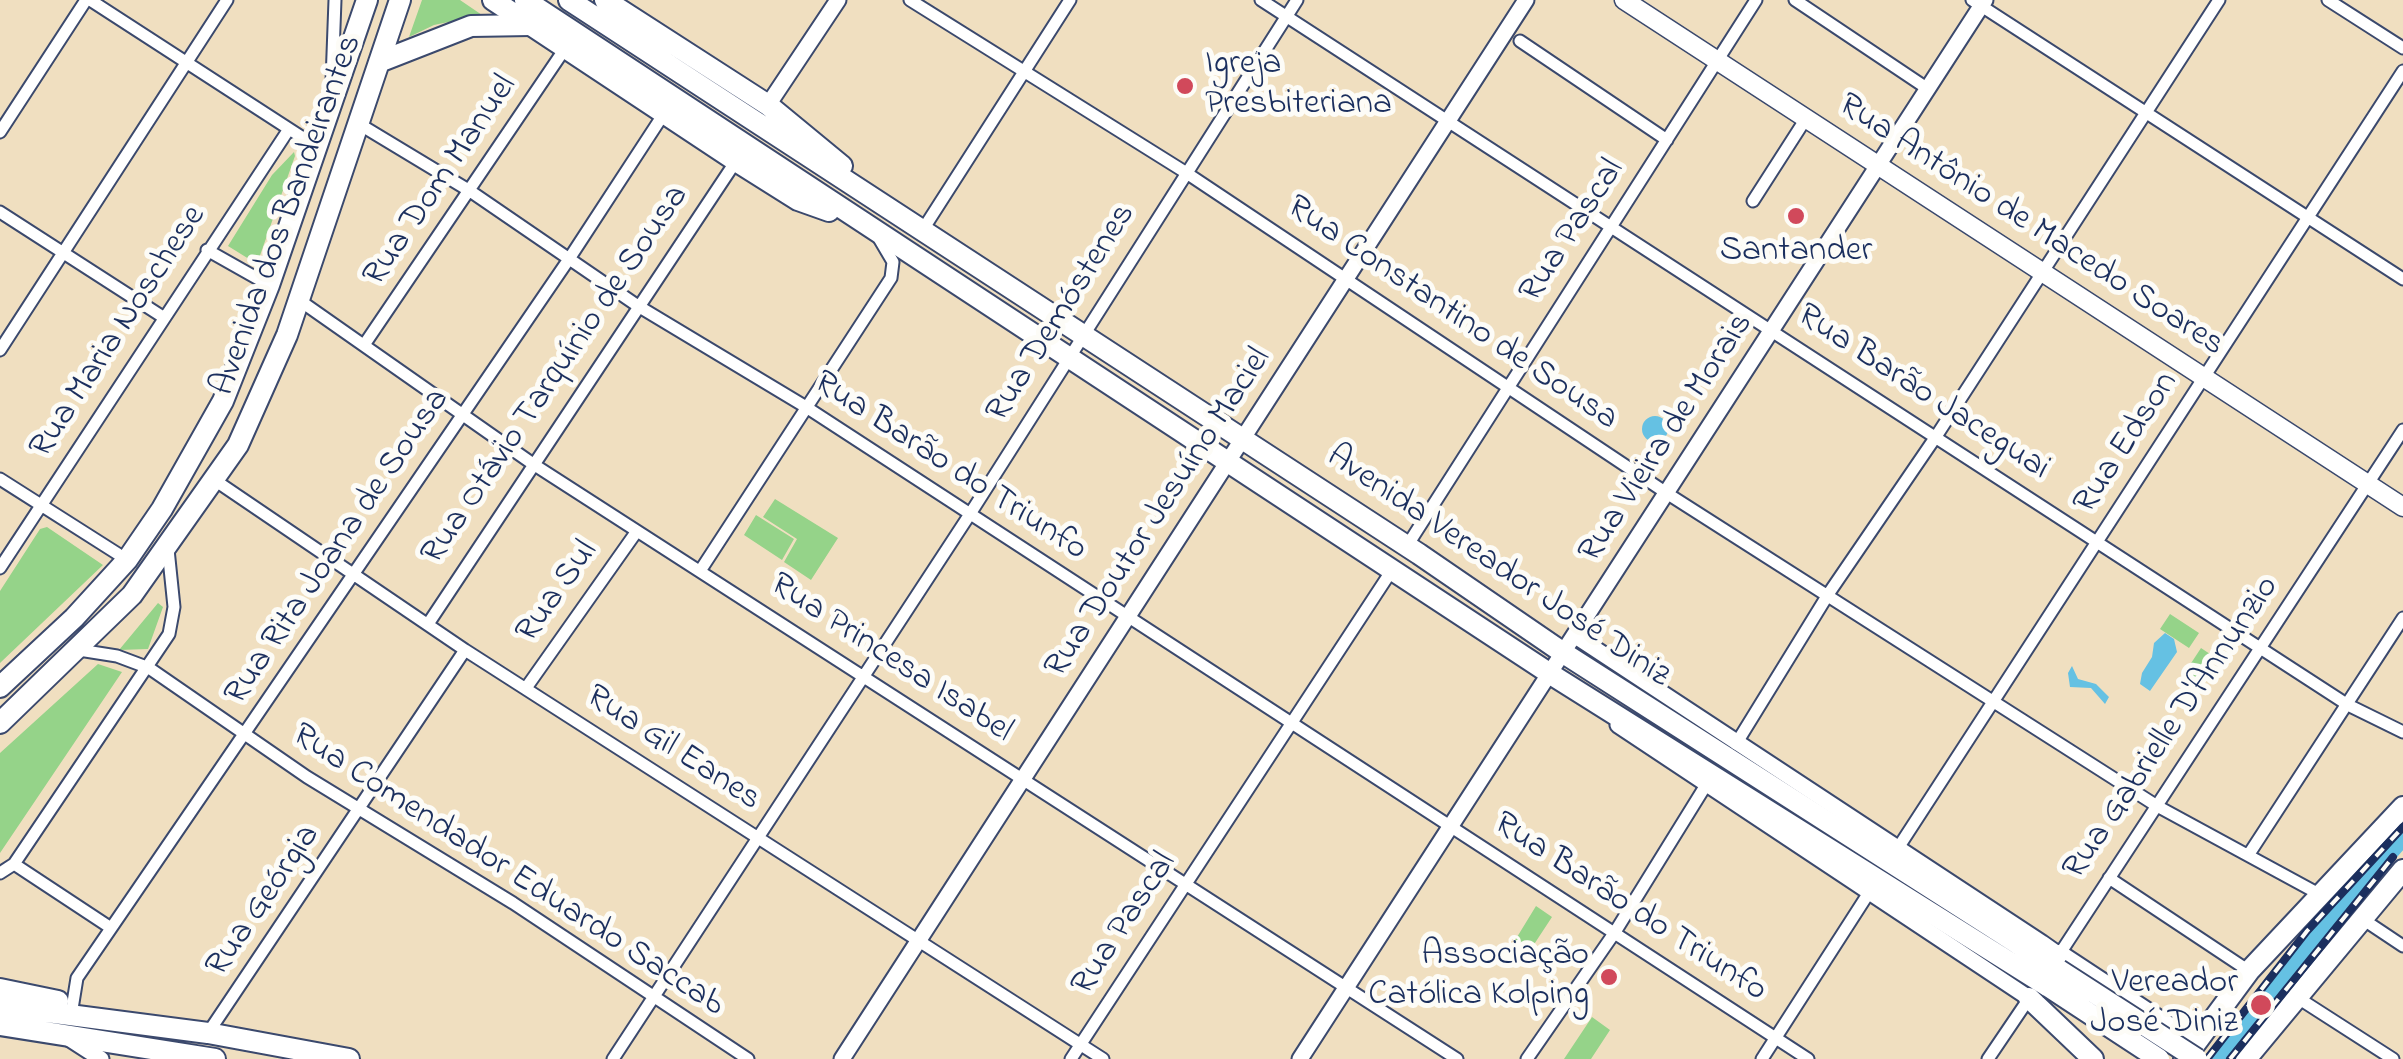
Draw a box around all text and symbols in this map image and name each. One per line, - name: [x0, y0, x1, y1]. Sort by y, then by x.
- street label: Avenida dos Bandeirantes: [204, 30, 374, 402]
- place label: Igreja Presbiteriana: [1205, 45, 1392, 127]
- street label: Rua Dom Manuel: [356, 68, 528, 296]
- marker: Igreja Presbiteriana: [1174, 75, 1196, 97]
- street label: Rua Antônio de Macedo Soares: [1829, 86, 2231, 368]
- street label: Rua Pascal: [1512, 153, 1636, 311]
- street label: Rua Otávio Tarquínio de Sousa: [414, 178, 700, 574]
- street label: Rua Constantino de Sousa: [1277, 188, 1625, 442]
- street label: Rua Demóstenes: [979, 197, 1147, 431]
- street label: Rua Maria Noschese: [23, 199, 217, 467]
- marker: Santander: [1785, 205, 1807, 227]
- place label: Santander: [1720, 232, 1872, 274]
- street label: Rua Barão Jaceguai: [1788, 297, 2056, 491]
- street label: Rua Vieira de Morais: [1572, 306, 1764, 572]
- street label: Rua Doutor Jesuíno Maciel: [1038, 341, 1282, 687]
- street label: Rua Barão do Triunfo: [804, 364, 1094, 572]
- street label: Rua Edson: [2067, 365, 2189, 523]
- street label: Rua Rita Joana de Sousa: [217, 382, 461, 714]
- street label: Avenida Vereador José Diniz: [1317, 437, 1677, 699]
- street label: Rua Sul: [509, 534, 609, 652]
- street label: Rua Princesa Isabel: [761, 566, 1019, 754]
- street label: Rua Gabrielle D'Annunzio: [2056, 569, 2290, 889]
- street label: Rua Gil Eanes: [576, 678, 768, 822]
- street label: Rua Comendador Eduardo Saccab: [283, 716, 731, 1028]
- street label: Rua Barão do Triunfo: [1484, 805, 1774, 1013]
- street label: Rua Geórgia: [199, 818, 331, 986]
- street label: Rua Pascal: [1064, 846, 1188, 1004]
- place label: Associação Católica Kolping: [1368, 936, 1589, 1018]
- place label: Vereador José Diniz: [2090, 964, 2238, 1046]
- marker: Associação Católica Kolping: [1598, 966, 1620, 988]
- marker: Vereador José Diniz: [2248, 992, 2274, 1018]

